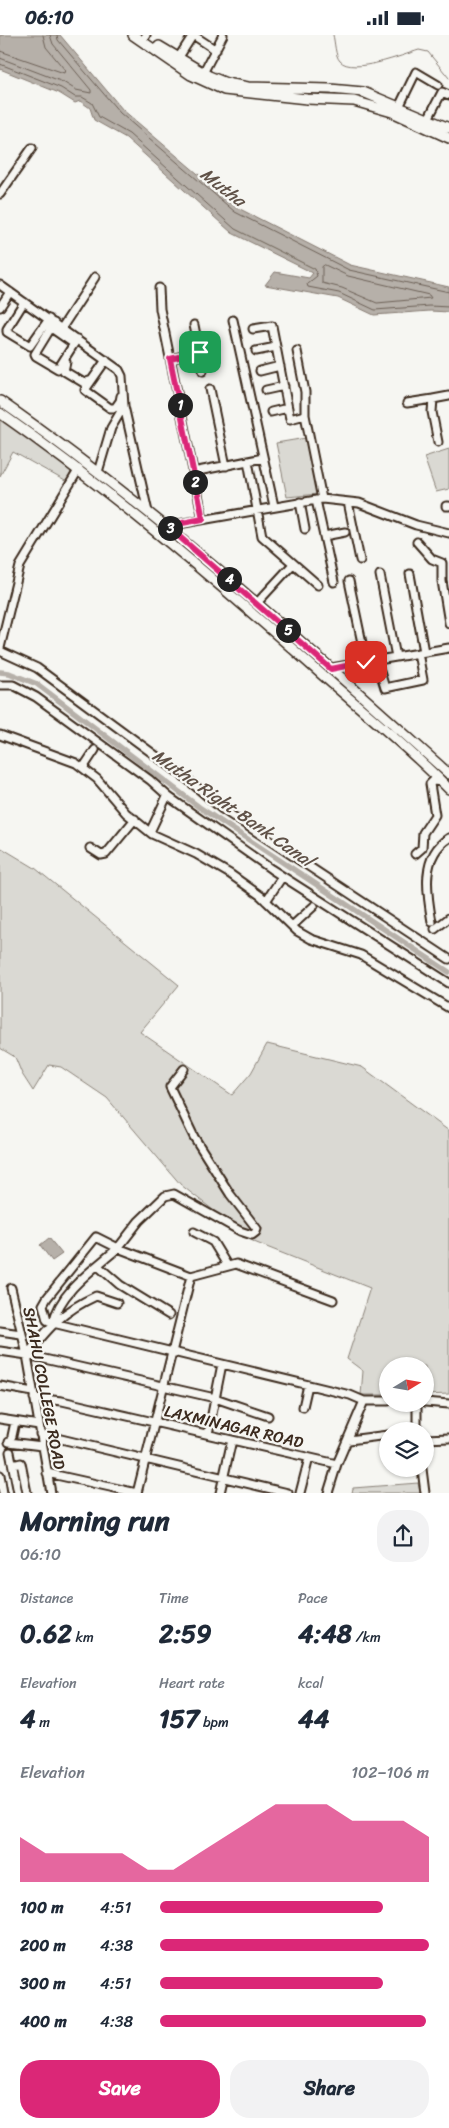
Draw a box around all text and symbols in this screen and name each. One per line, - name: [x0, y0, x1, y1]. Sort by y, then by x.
- text: 06:10: [25, 1, 74, 34]
- water label: Mutha: [193, 159, 254, 216]
- pin: [179, 331, 221, 373]
- icon: arrive: [186, 338, 214, 366]
- pin: 1: [168, 393, 192, 417]
- text: 1: [177, 393, 184, 418]
- pin: 2: [182, 469, 208, 495]
- text: 2: [191, 470, 200, 495]
- pin: 3: [158, 515, 182, 541]
- text: 3: [167, 516, 174, 541]
- pin: 4: [216, 567, 242, 591]
- text: 4: [225, 567, 234, 592]
- pin: 5: [276, 617, 300, 643]
- text: 5: [284, 618, 293, 643]
- pin: [345, 641, 387, 683]
- icon: check: [352, 648, 380, 676]
- water label: Mutha Right Bank Canal: [146, 740, 324, 878]
- street label: SHAHU COLLEGE ROAD: [15, 1304, 75, 1472]
- north arrow: [379, 1357, 434, 1413]
- map controls: [379, 1357, 434, 1477]
- street label: LAXMINAGAR ROAD: [161, 1396, 307, 1457]
- button: layers: [379, 1422, 434, 1477]
- text: Morning run: [20, 1496, 170, 1545]
- button: share: [377, 1510, 429, 1562]
- text: 06:10: [20, 1540, 61, 1569]
- text: Distance: [20, 1586, 73, 1611]
- text: Time: [159, 1586, 189, 1611]
- text: Pace: [298, 1586, 328, 1611]
- text: 0.62: [20, 1611, 72, 1656]
- text: 2:59: [159, 1611, 212, 1656]
- text: 4:48: [298, 1611, 352, 1656]
- text: km: [72, 1625, 94, 1650]
- text: /km: [352, 1625, 381, 1650]
- text: Elevation: [20, 1671, 77, 1696]
- text: Heart rate: [159, 1671, 225, 1696]
- text: kcal: [298, 1671, 323, 1696]
- text: 4: [20, 1696, 36, 1741]
- text: 157: [159, 1696, 199, 1741]
- text: 44: [298, 1696, 329, 1741]
- text: m: [36, 1710, 50, 1735]
- text: bpm: [199, 1710, 229, 1735]
- text: Elevation: [20, 1758, 85, 1787]
- text: 102–106 m: [351, 1758, 429, 1787]
- text: 100 m: [20, 1893, 64, 1922]
- text: 4:51: [100, 1893, 131, 1922]
- text: 200 m: [20, 1931, 66, 1960]
- text: 4:38: [100, 1931, 133, 1960]
- text: 300 m: [20, 1969, 65, 1998]
- text: 4:51: [100, 1969, 131, 1998]
- text: 400 m: [20, 2007, 67, 2036]
- text: 4:38: [100, 2007, 133, 2036]
- button: Save: [20, 2060, 220, 2118]
- button: Share: [230, 2060, 429, 2118]

